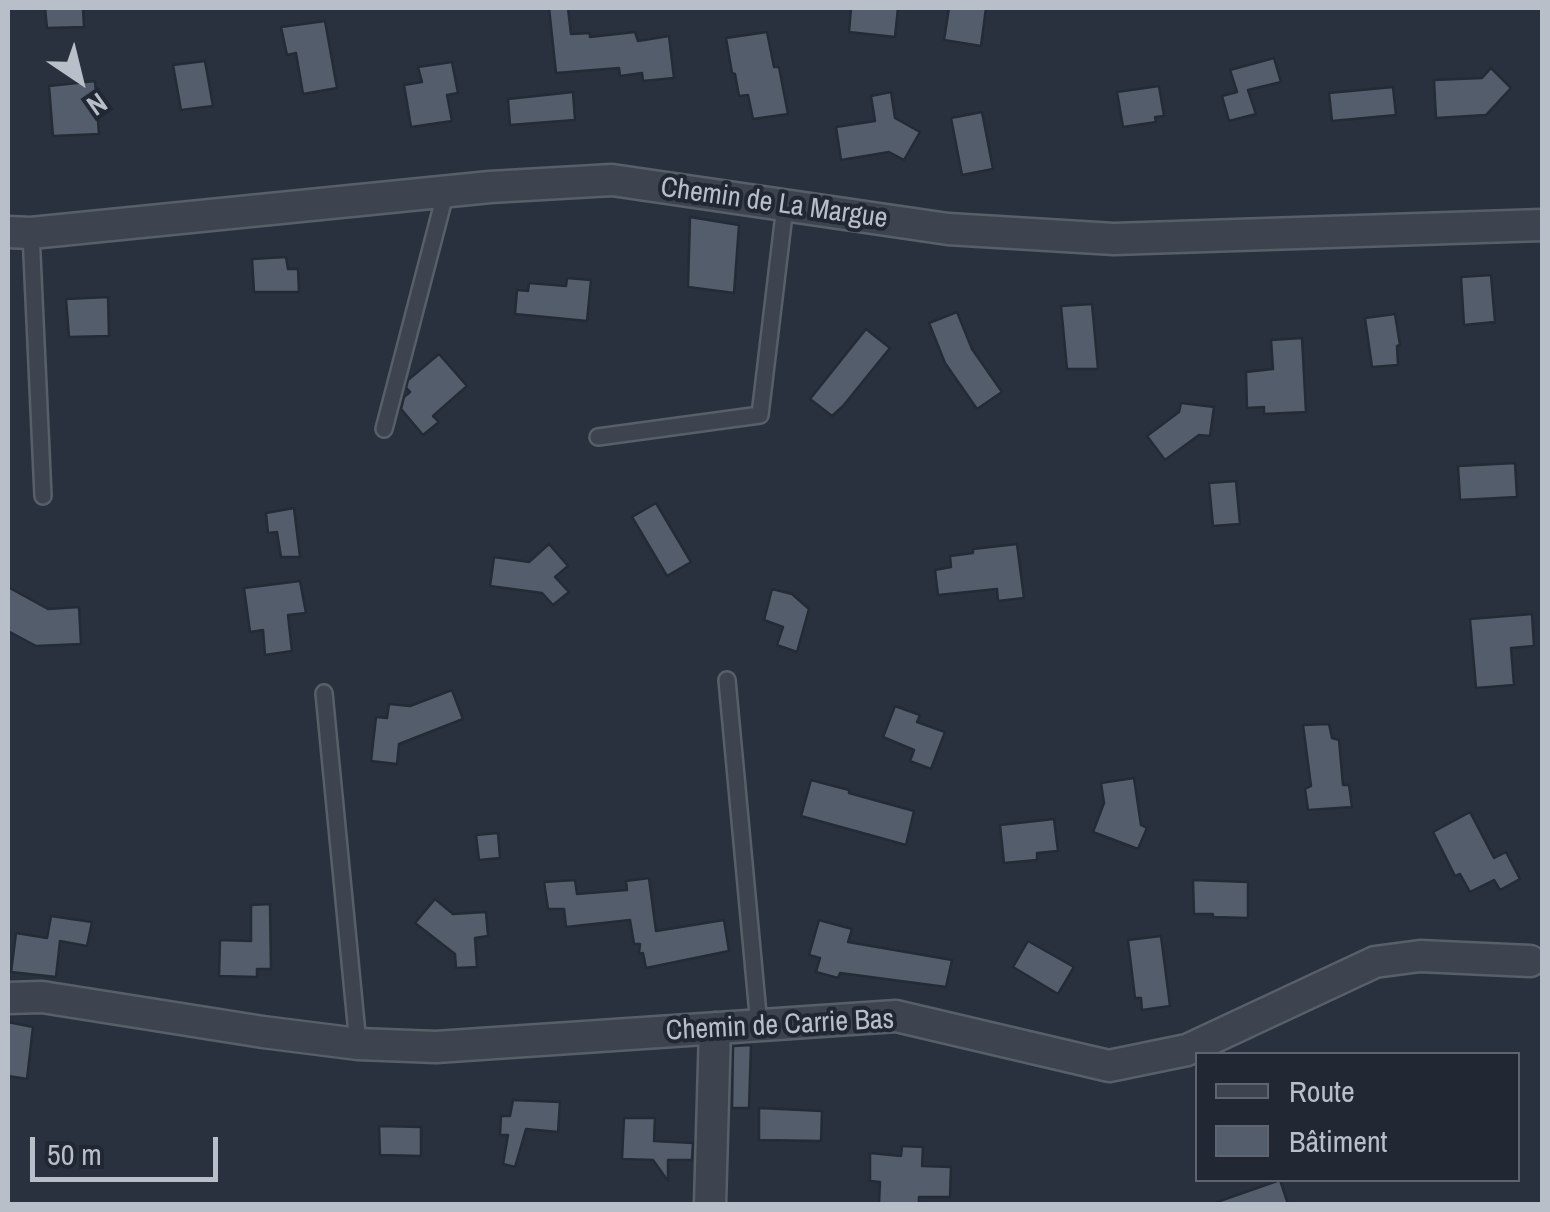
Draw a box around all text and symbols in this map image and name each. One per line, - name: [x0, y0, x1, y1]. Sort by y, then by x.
- north arrow: [30, 30, 130, 130]
- text: N: [80, 84, 115, 125]
- street label: Chemin de La Margue: [659, 171, 889, 237]
- street label: Chemin de Carrie Bas: [665, 1003, 895, 1049]
- legend: [1195, 1052, 1520, 1182]
- text: Route: [1289, 1071, 1355, 1111]
- scale bar: [35, 1117, 222, 1179]
- text: Bâtiment: [1289, 1121, 1387, 1161]
- text: 50 m: [47, 1134, 102, 1174]

